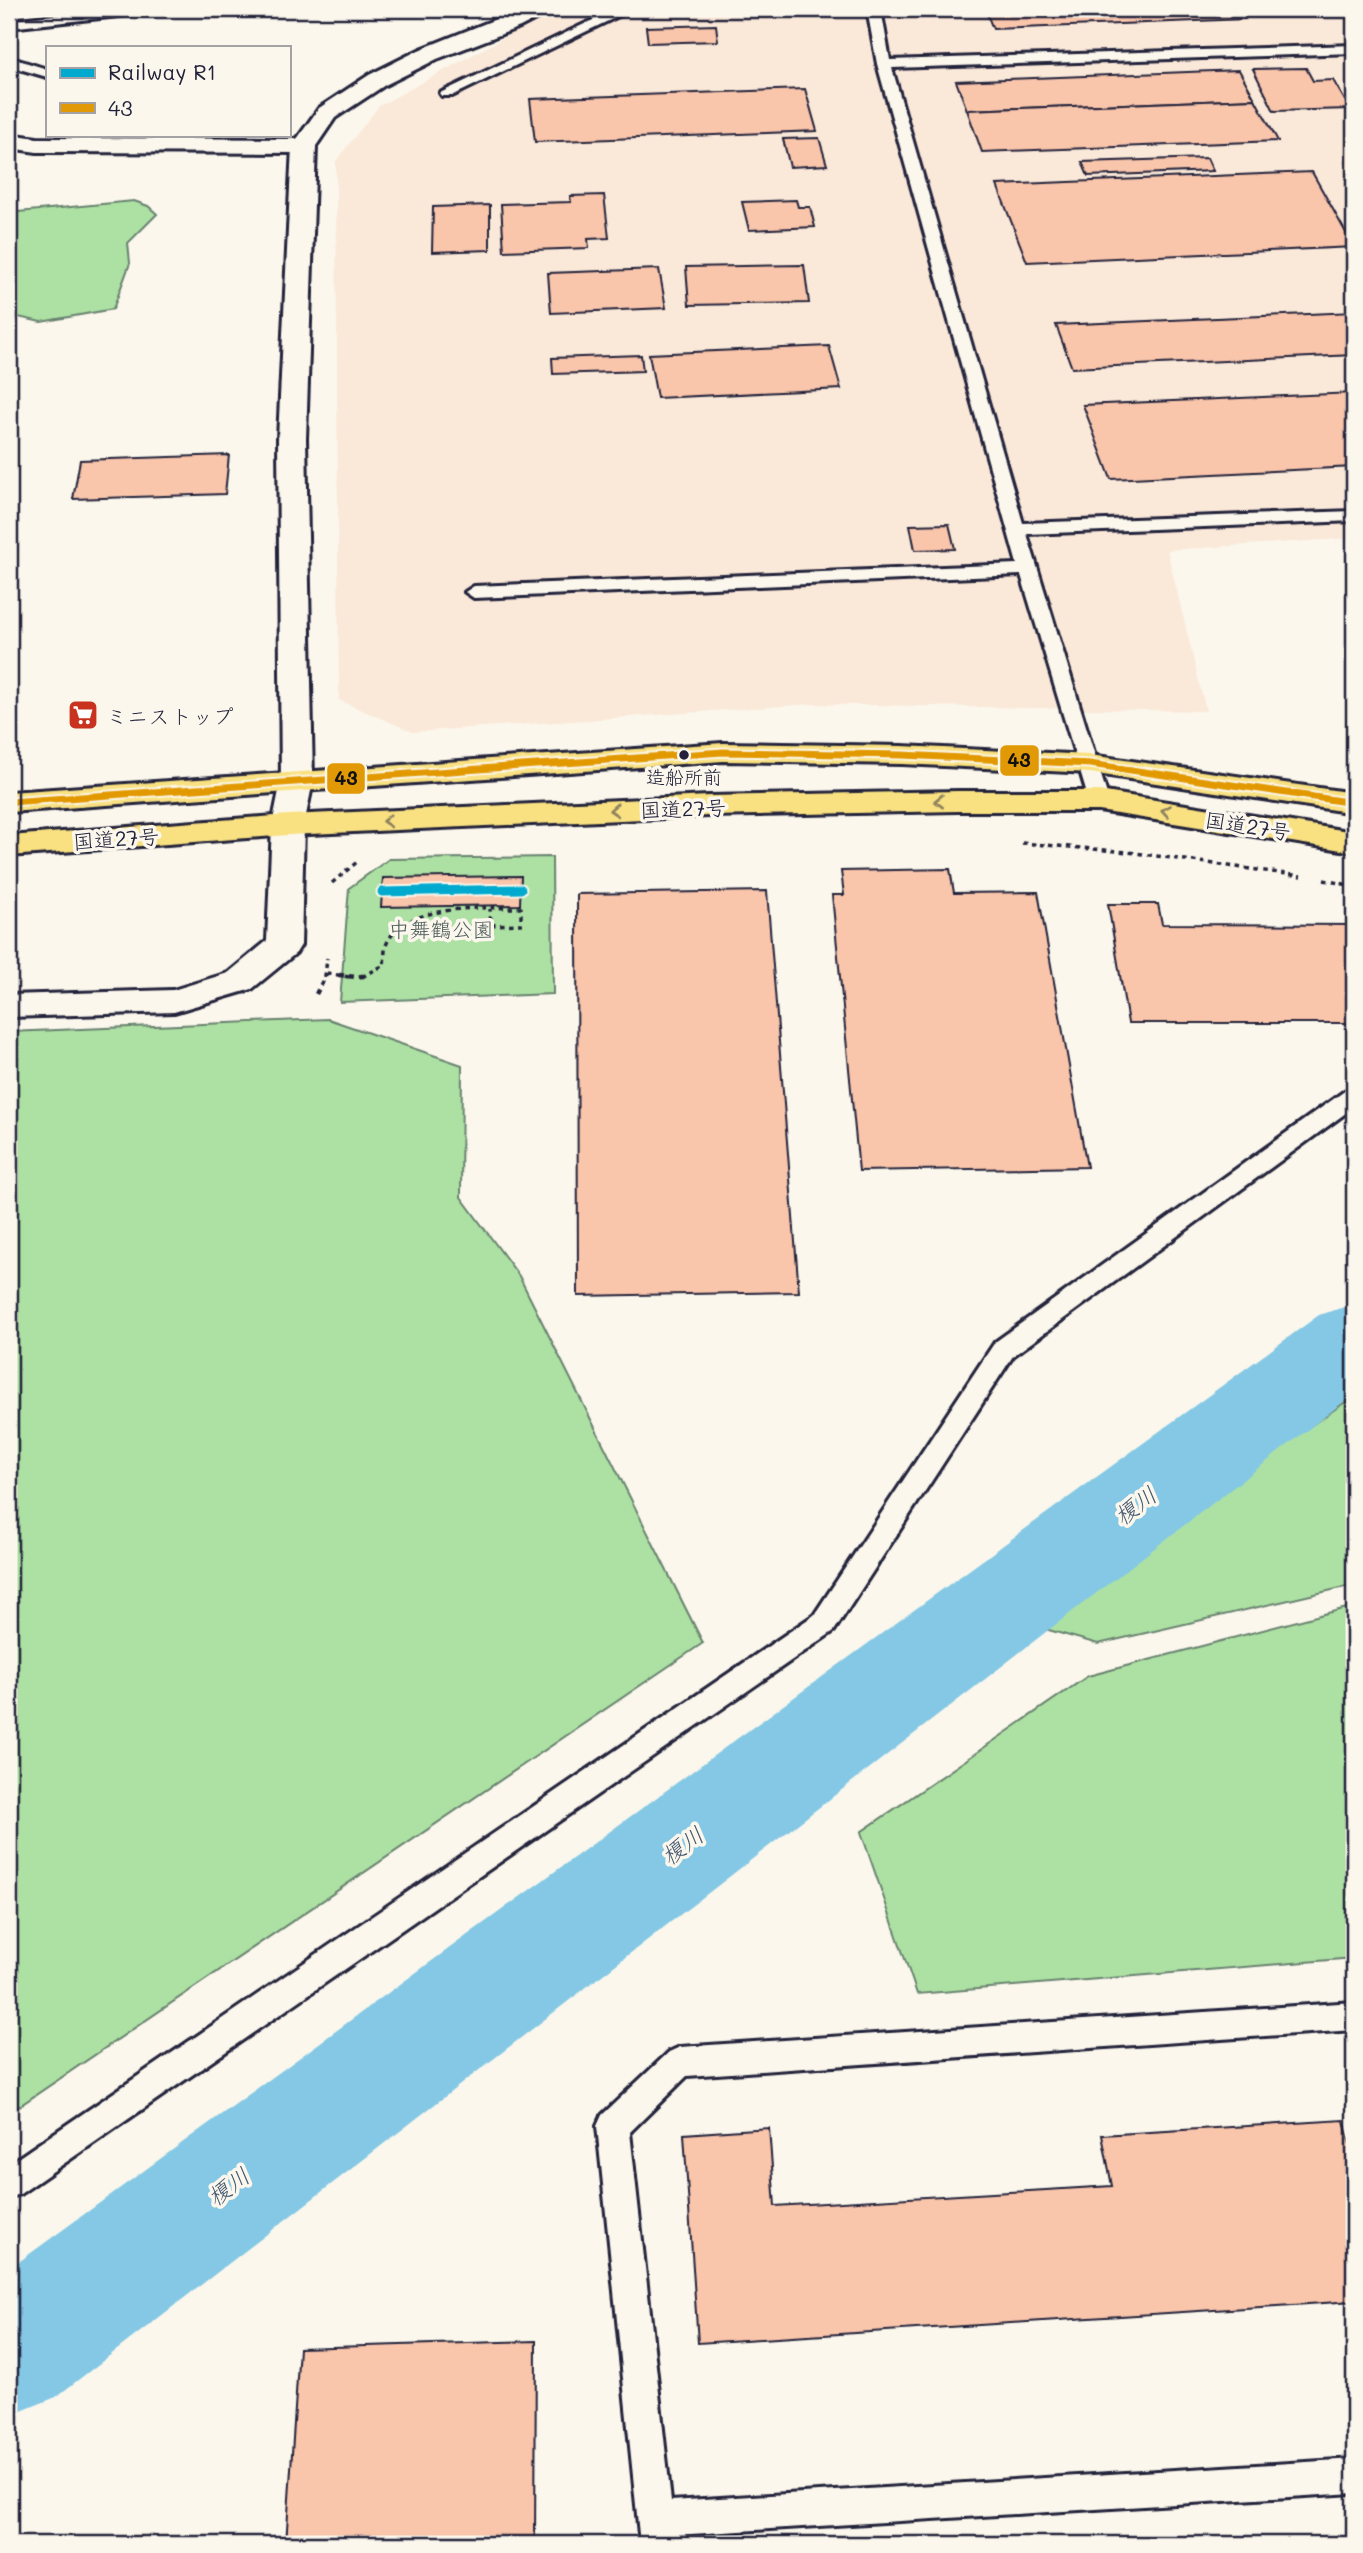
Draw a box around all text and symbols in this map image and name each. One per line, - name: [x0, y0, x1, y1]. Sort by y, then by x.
- legend: [46, 46, 290, 136]
- text: Railway R1: [108, 58, 216, 85]
- text: 43: [108, 94, 133, 121]
- supermarket icon: ミニストップ: [66, 698, 100, 732]
- place label: ミニストップ: [106, 702, 234, 729]
- line badge: 43: [999, 744, 1040, 777]
- text: 43: [1007, 747, 1031, 772]
- marker: 造船所前: [677, 748, 691, 762]
- line badge: 43: [326, 762, 366, 795]
- place label: 造船所前: [646, 764, 722, 789]
- text: 43: [334, 765, 358, 790]
- street label: 国道27号: [639, 793, 727, 823]
- one-way arrow: [934, 793, 944, 809]
- one-way arrow: [608, 803, 619, 818]
- one-way arrow: [1160, 804, 1172, 819]
- street label: 国道27号: [1203, 805, 1293, 845]
- one-way arrow: [381, 813, 392, 828]
- street label: 国道27号: [72, 822, 160, 854]
- park label: 中舞鶴公園: [389, 915, 494, 942]
- water label: 榎川: [1108, 1479, 1162, 1531]
- water label: 榎川: [655, 1819, 709, 1871]
- water label: 榎川: [201, 2160, 255, 2212]

